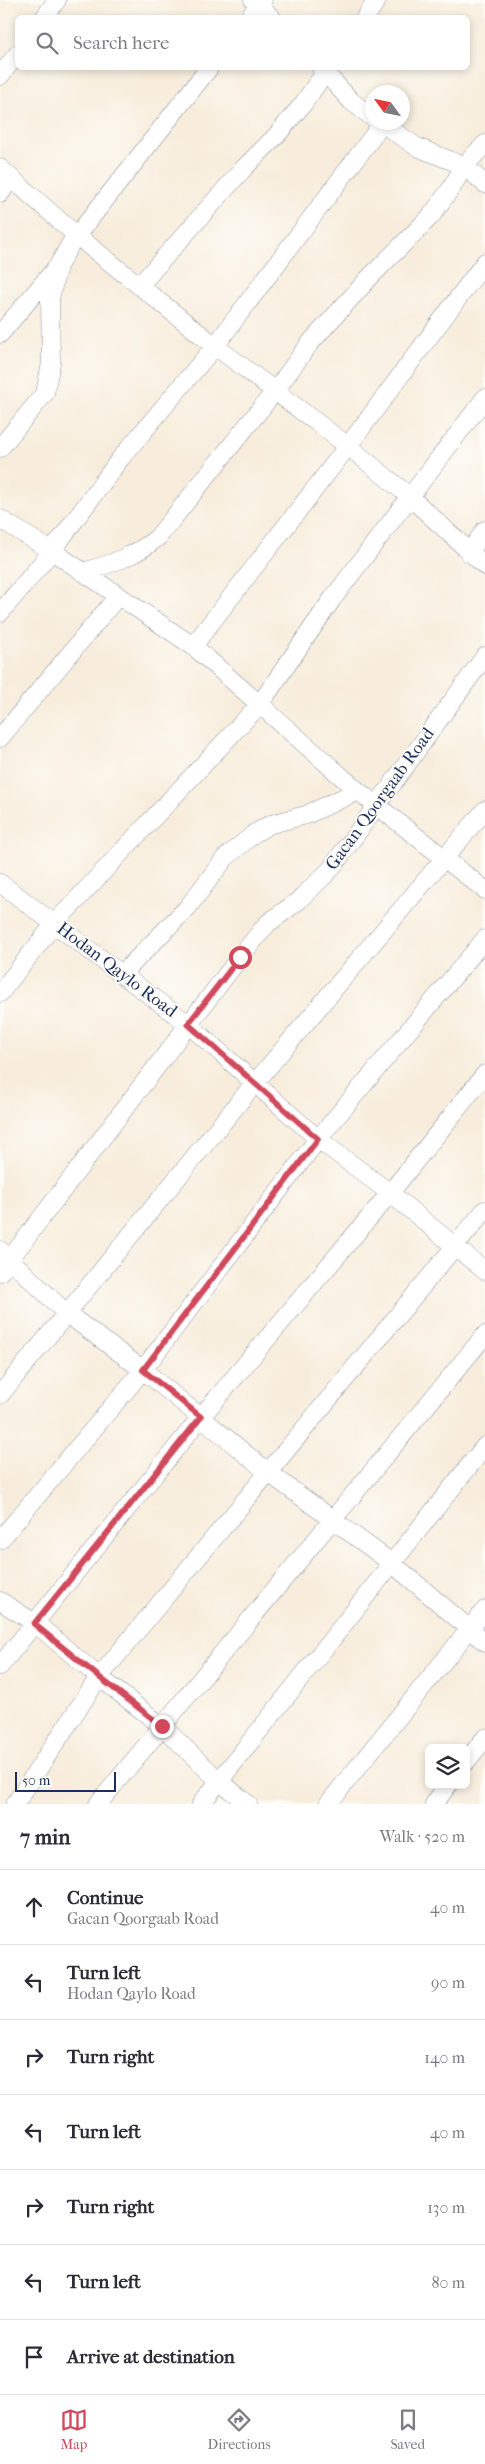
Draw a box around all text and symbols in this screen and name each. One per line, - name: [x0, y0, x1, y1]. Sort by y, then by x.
- search box: [15, 15, 470, 70]
- icon: search: [33, 29, 61, 57]
- text: Search here: [73, 32, 169, 54]
- north arrow: [365, 85, 410, 130]
- street label: Gacan Qoorgaab Road: [321, 724, 439, 874]
- street label: Hodan Qaylo Road: [53, 918, 181, 1022]
- route start: [229, 946, 252, 969]
- route end: [151, 1715, 174, 1738]
- map controls: [425, 1744, 470, 1789]
- button: layers: [425, 1744, 470, 1789]
- scale bar: [15, 1769, 116, 1792]
- text: 50 m: [22, 1772, 50, 1789]
- text: 7 min: [20, 1825, 71, 1849]
- text: Walk · 520 m: [380, 1827, 465, 1846]
- text: Continue: [67, 1887, 143, 1909]
- icon: ahead: [20, 1893, 48, 1921]
- text: 40 m: [430, 1898, 465, 1917]
- text: Gacan Qoorgaab Road: [67, 1909, 219, 1928]
- text: Turn left: [67, 1962, 141, 1984]
- icon: left: [20, 1968, 48, 1996]
- text: 90 m: [431, 1973, 465, 1992]
- text: Hodan Qaylo Road: [67, 1984, 196, 2003]
- icon: right: [20, 2043, 48, 2071]
- text: Turn right: [67, 2046, 154, 2068]
- text: 140 m: [424, 2048, 465, 2067]
- icon: left: [20, 2118, 48, 2146]
- text: Turn left: [67, 2121, 141, 2143]
- text: 40 m: [430, 2123, 465, 2142]
- icon: right: [20, 2193, 48, 2221]
- text: Turn right: [67, 2196, 154, 2218]
- text: 130 m: [427, 2198, 465, 2217]
- icon: left: [20, 2268, 48, 2296]
- text: Turn left: [67, 2271, 141, 2293]
- text: 80 m: [431, 2273, 465, 2292]
- icon: arrive: [20, 2343, 48, 2371]
- text: Arrive at destination: [67, 2346, 235, 2368]
- tab: Map: [60, 2406, 88, 2453]
- tab: Directions: [208, 2406, 271, 2453]
- tab: Saved: [390, 2406, 425, 2453]

